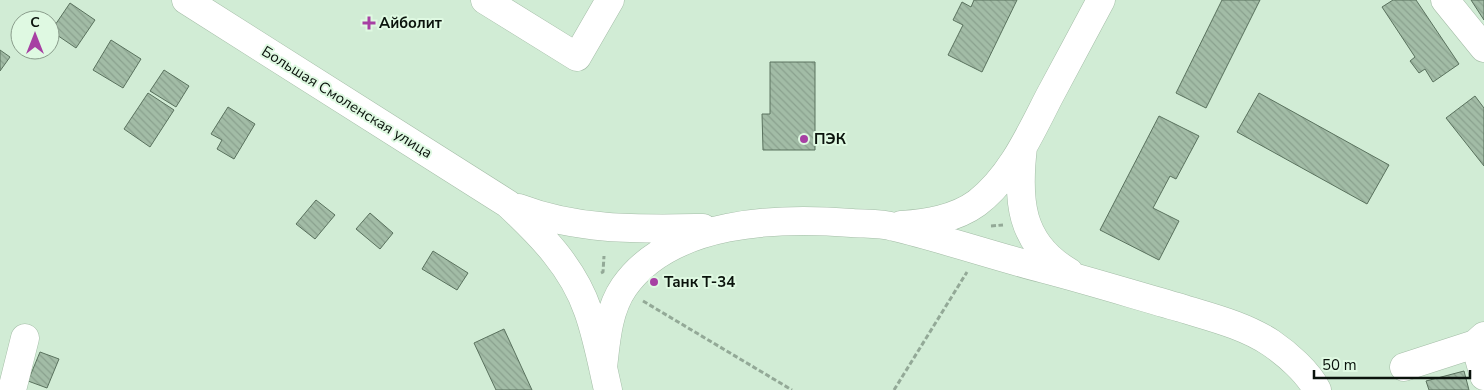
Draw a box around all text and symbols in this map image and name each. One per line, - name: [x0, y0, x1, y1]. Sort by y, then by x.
- north arrow: [10, 10, 60, 60]
- text: С: [30, 13, 40, 32]
- place label: Айболит: [379, 13, 442, 33]
- marker: Айболит: [363, 17, 375, 29]
- street label: Большая Смоленская улица: [258, 41, 436, 163]
- place label: ПЭК: [814, 129, 847, 149]
- marker: ПЭК: [798, 133, 810, 145]
- place label: Танк Т-34: [664, 272, 735, 292]
- marker: Танк Т-34: [648, 276, 660, 288]
- scale bar: [1314, 348, 1470, 380]
- text: 50 m: [1322, 355, 1357, 375]

